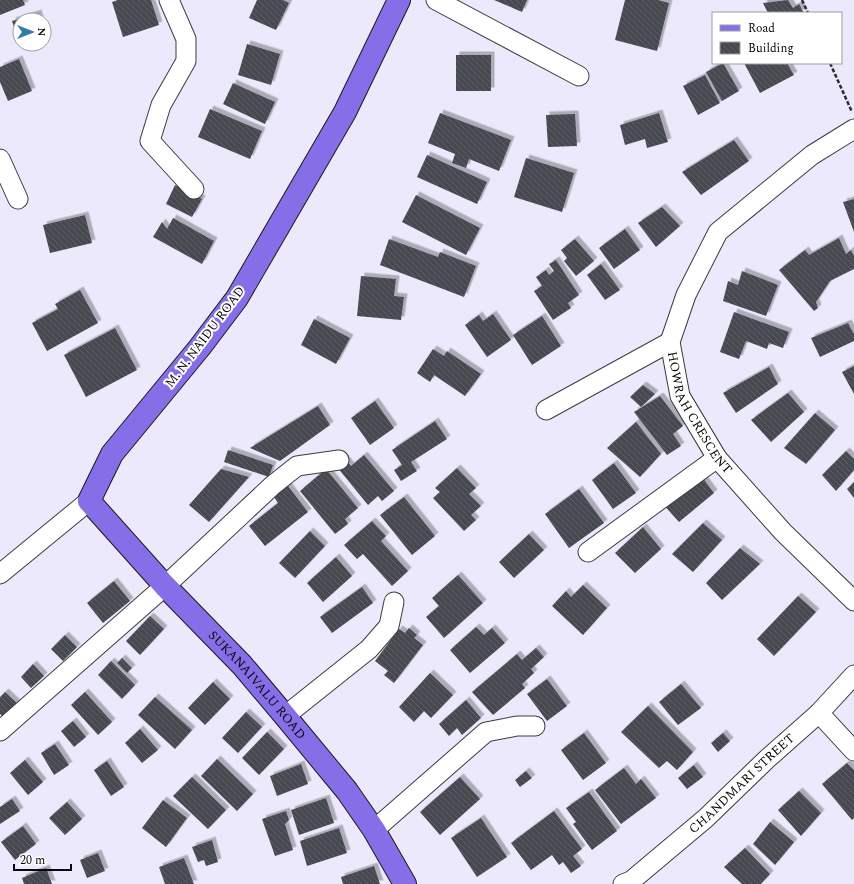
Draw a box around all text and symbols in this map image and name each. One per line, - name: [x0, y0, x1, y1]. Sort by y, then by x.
- north arrow: [12, 12, 52, 52]
- legend: [712, 12, 842, 64]
- text: Road: [748, 19, 775, 38]
- text: N: [33, 28, 50, 37]
- text: Building: [748, 39, 794, 58]
- street label: M. N. NAIDU ROAD: [160, 282, 250, 392]
- street label: HOWRAH CRESCENT: [662, 350, 737, 479]
- street label: SUKANAIVALU ROAD: [204, 626, 311, 744]
- street label: CHANDMARI STREET: [684, 729, 799, 839]
- scale bar: [14, 846, 71, 872]
- text: 20 m: [20, 851, 45, 870]

